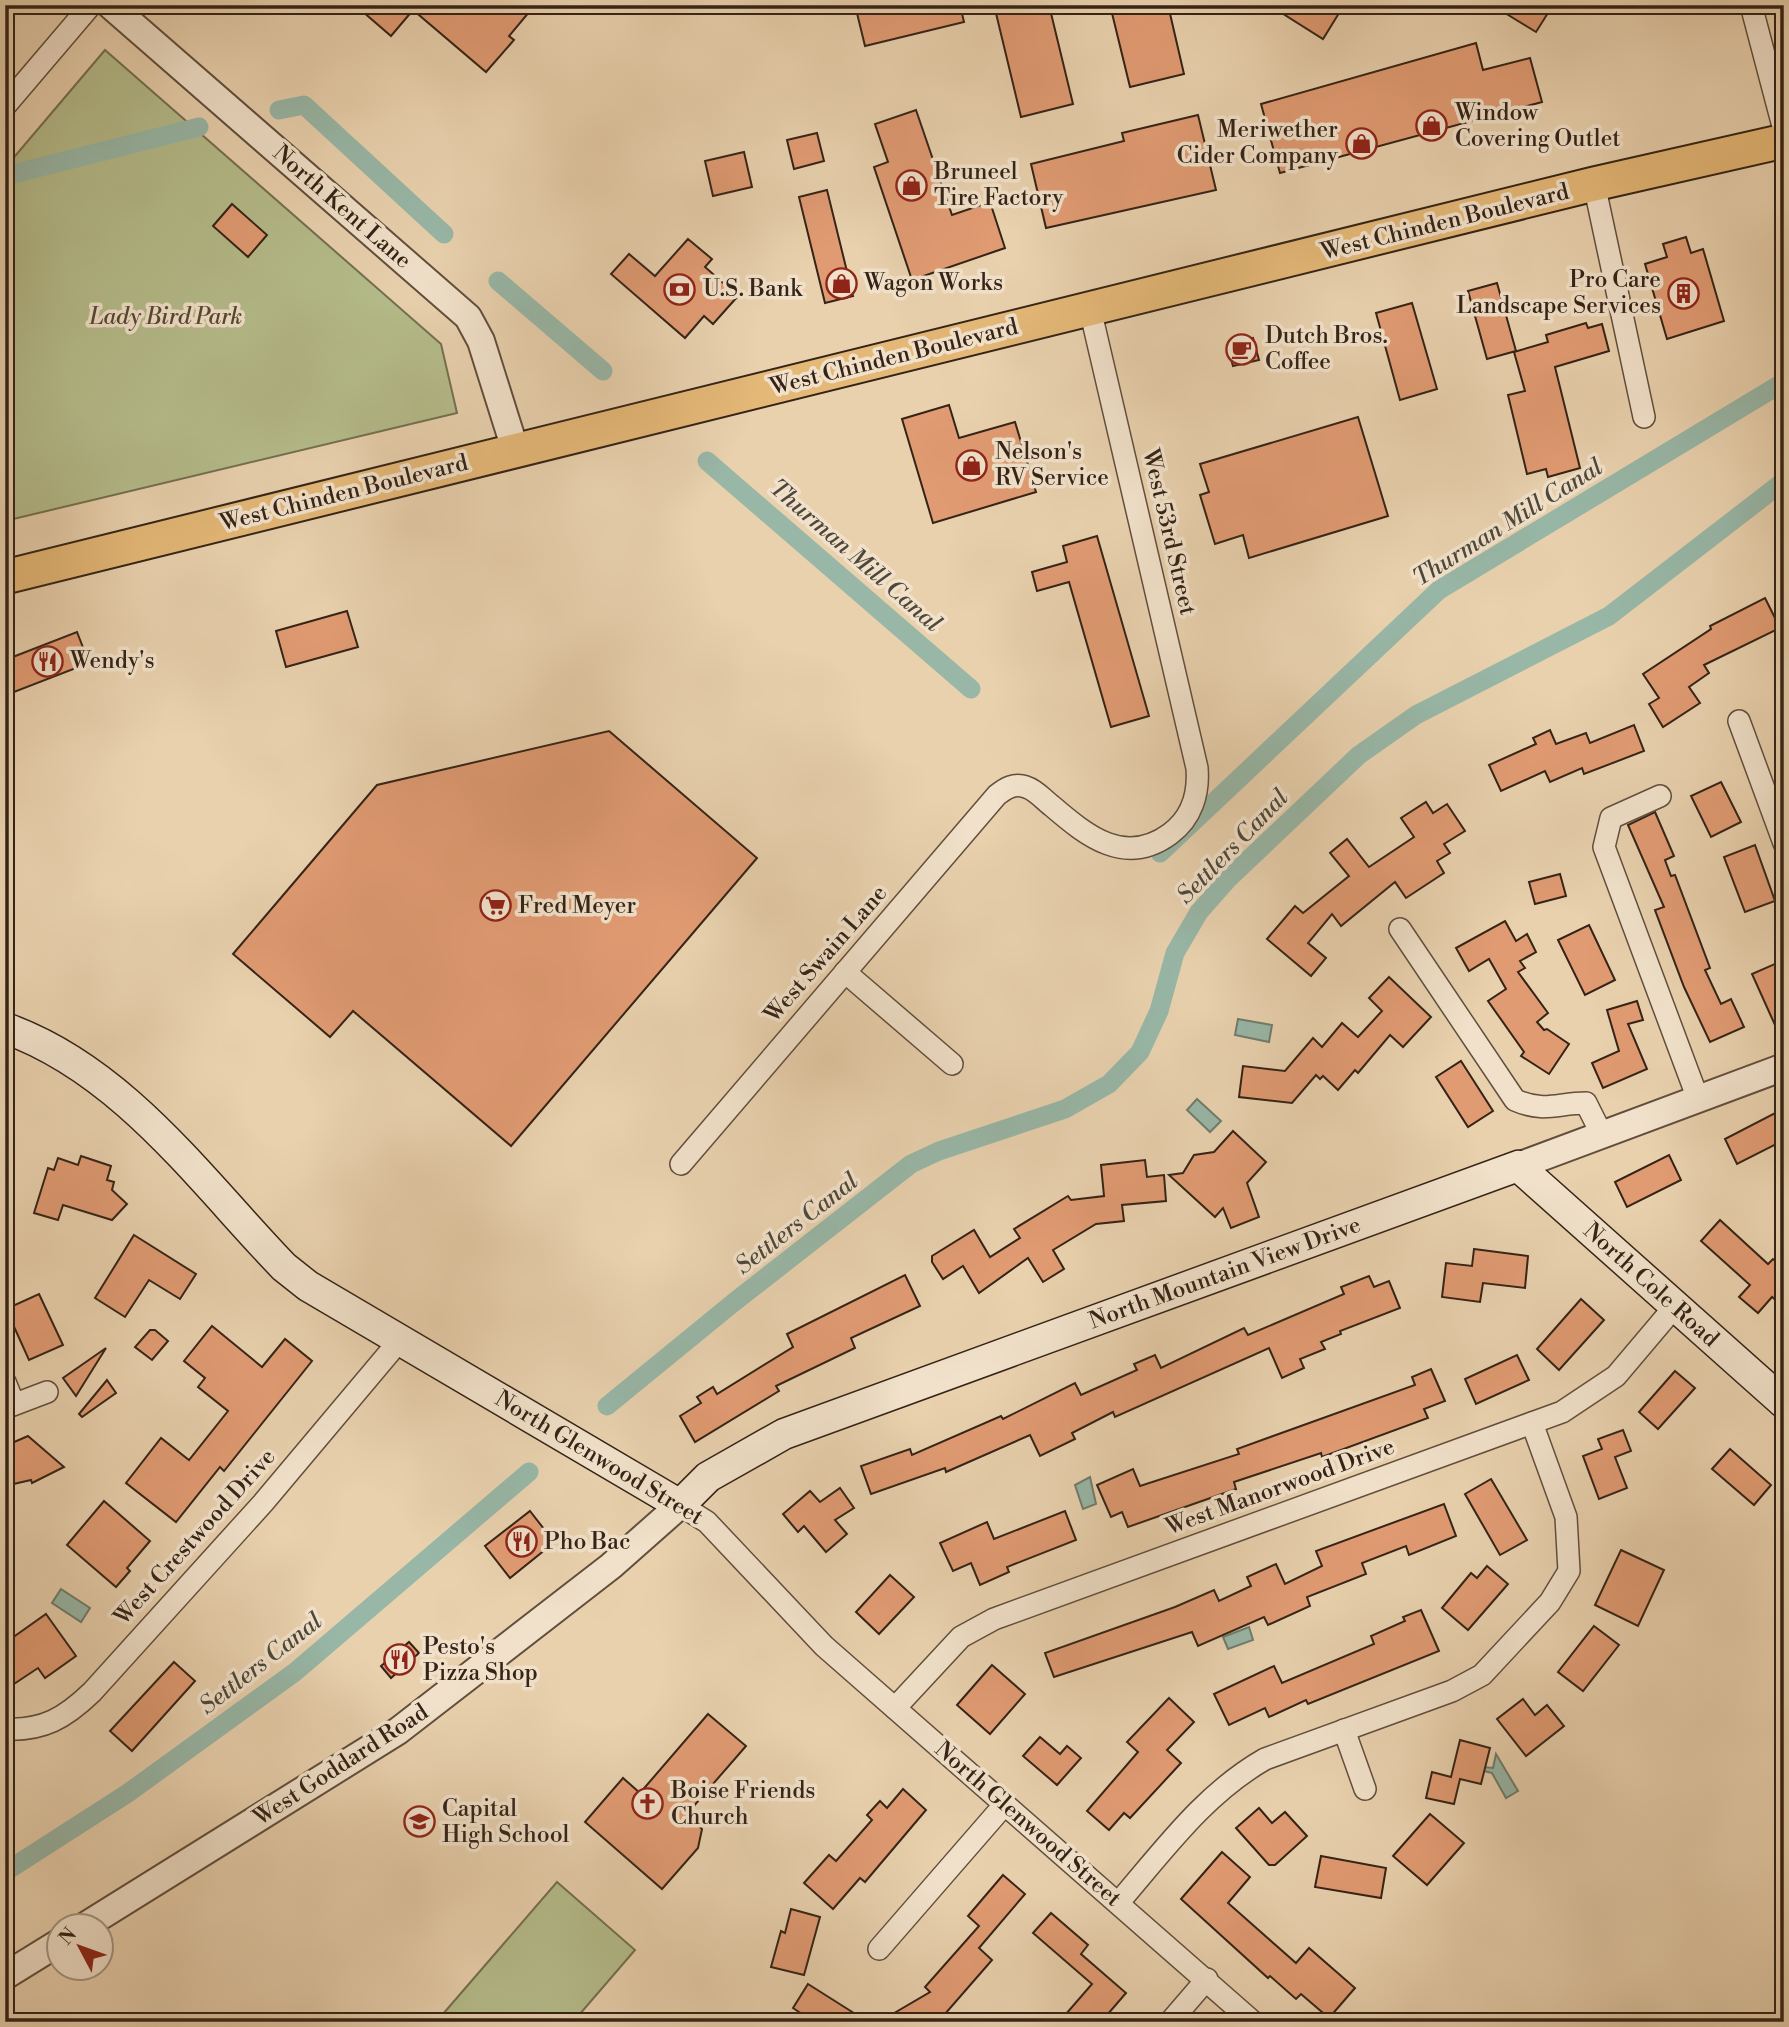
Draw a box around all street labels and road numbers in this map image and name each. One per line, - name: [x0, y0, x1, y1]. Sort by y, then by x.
- street label: North Kent Lane: [267, 139, 417, 275]
- street label: West Chinden Boulevard: [1317, 178, 1572, 267]
- street label: West Chinden Boulevard: [766, 313, 1021, 402]
- street label: West 53rd Street: [1136, 445, 1202, 618]
- street label: West Chinden Boulevard: [216, 449, 471, 538]
- street label: West Swain Lane: [758, 880, 893, 1029]
- street label: North Mountain View Drive: [1085, 1211, 1365, 1335]
- street label: North Cole Road: [1578, 1217, 1724, 1353]
- street label: North Glenwood Street: [490, 1385, 708, 1531]
- street label: West Manorwood Drive: [1161, 1433, 1398, 1542]
- street label: West Crestwood Drive: [108, 1443, 282, 1632]
- street label: West Goddard Road: [248, 1698, 434, 1832]
- street label: North Glenwood Street: [929, 1735, 1127, 1913]

